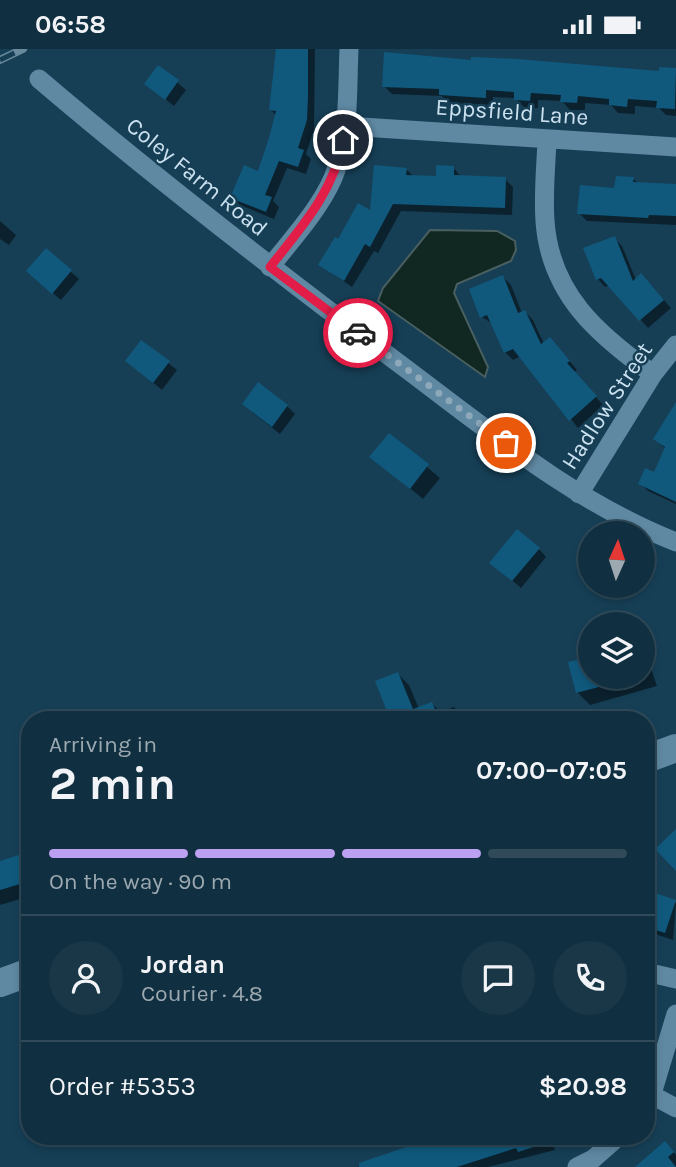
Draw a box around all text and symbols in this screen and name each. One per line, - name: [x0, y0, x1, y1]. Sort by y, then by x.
- text: 06:58: [35, 9, 106, 40]
- street label: Eppsfield Lane: [435, 93, 589, 131]
- pin: [313, 110, 373, 170]
- street label: Coley Farm Road: [121, 112, 273, 242]
- icon: home: [324, 121, 362, 159]
- courier: [323, 298, 393, 368]
- icon: car: [339, 314, 377, 352]
- street label: Hadlow Street: [556, 337, 658, 475]
- pin: [476, 413, 536, 473]
- icon: bag: [487, 424, 525, 462]
- north arrow: [578, 521, 654, 599]
- map controls: [578, 521, 655, 689]
- button: layers: [578, 612, 655, 689]
- text: Arriving in: [49, 731, 157, 758]
- text: 07:00–07:05: [476, 755, 627, 786]
- text: 2 min: [49, 757, 176, 811]
- text: On the way · 90 m: [49, 868, 232, 895]
- button: person: [49, 941, 123, 1015]
- button: chat: [461, 941, 535, 1015]
- button: phone: [553, 941, 627, 1015]
- text: Jordan: [141, 949, 225, 980]
- text: Courier · 4.8: [141, 980, 263, 1007]
- text: Order #5353: [49, 1071, 196, 1102]
- text: $20.98: [539, 1071, 627, 1102]

